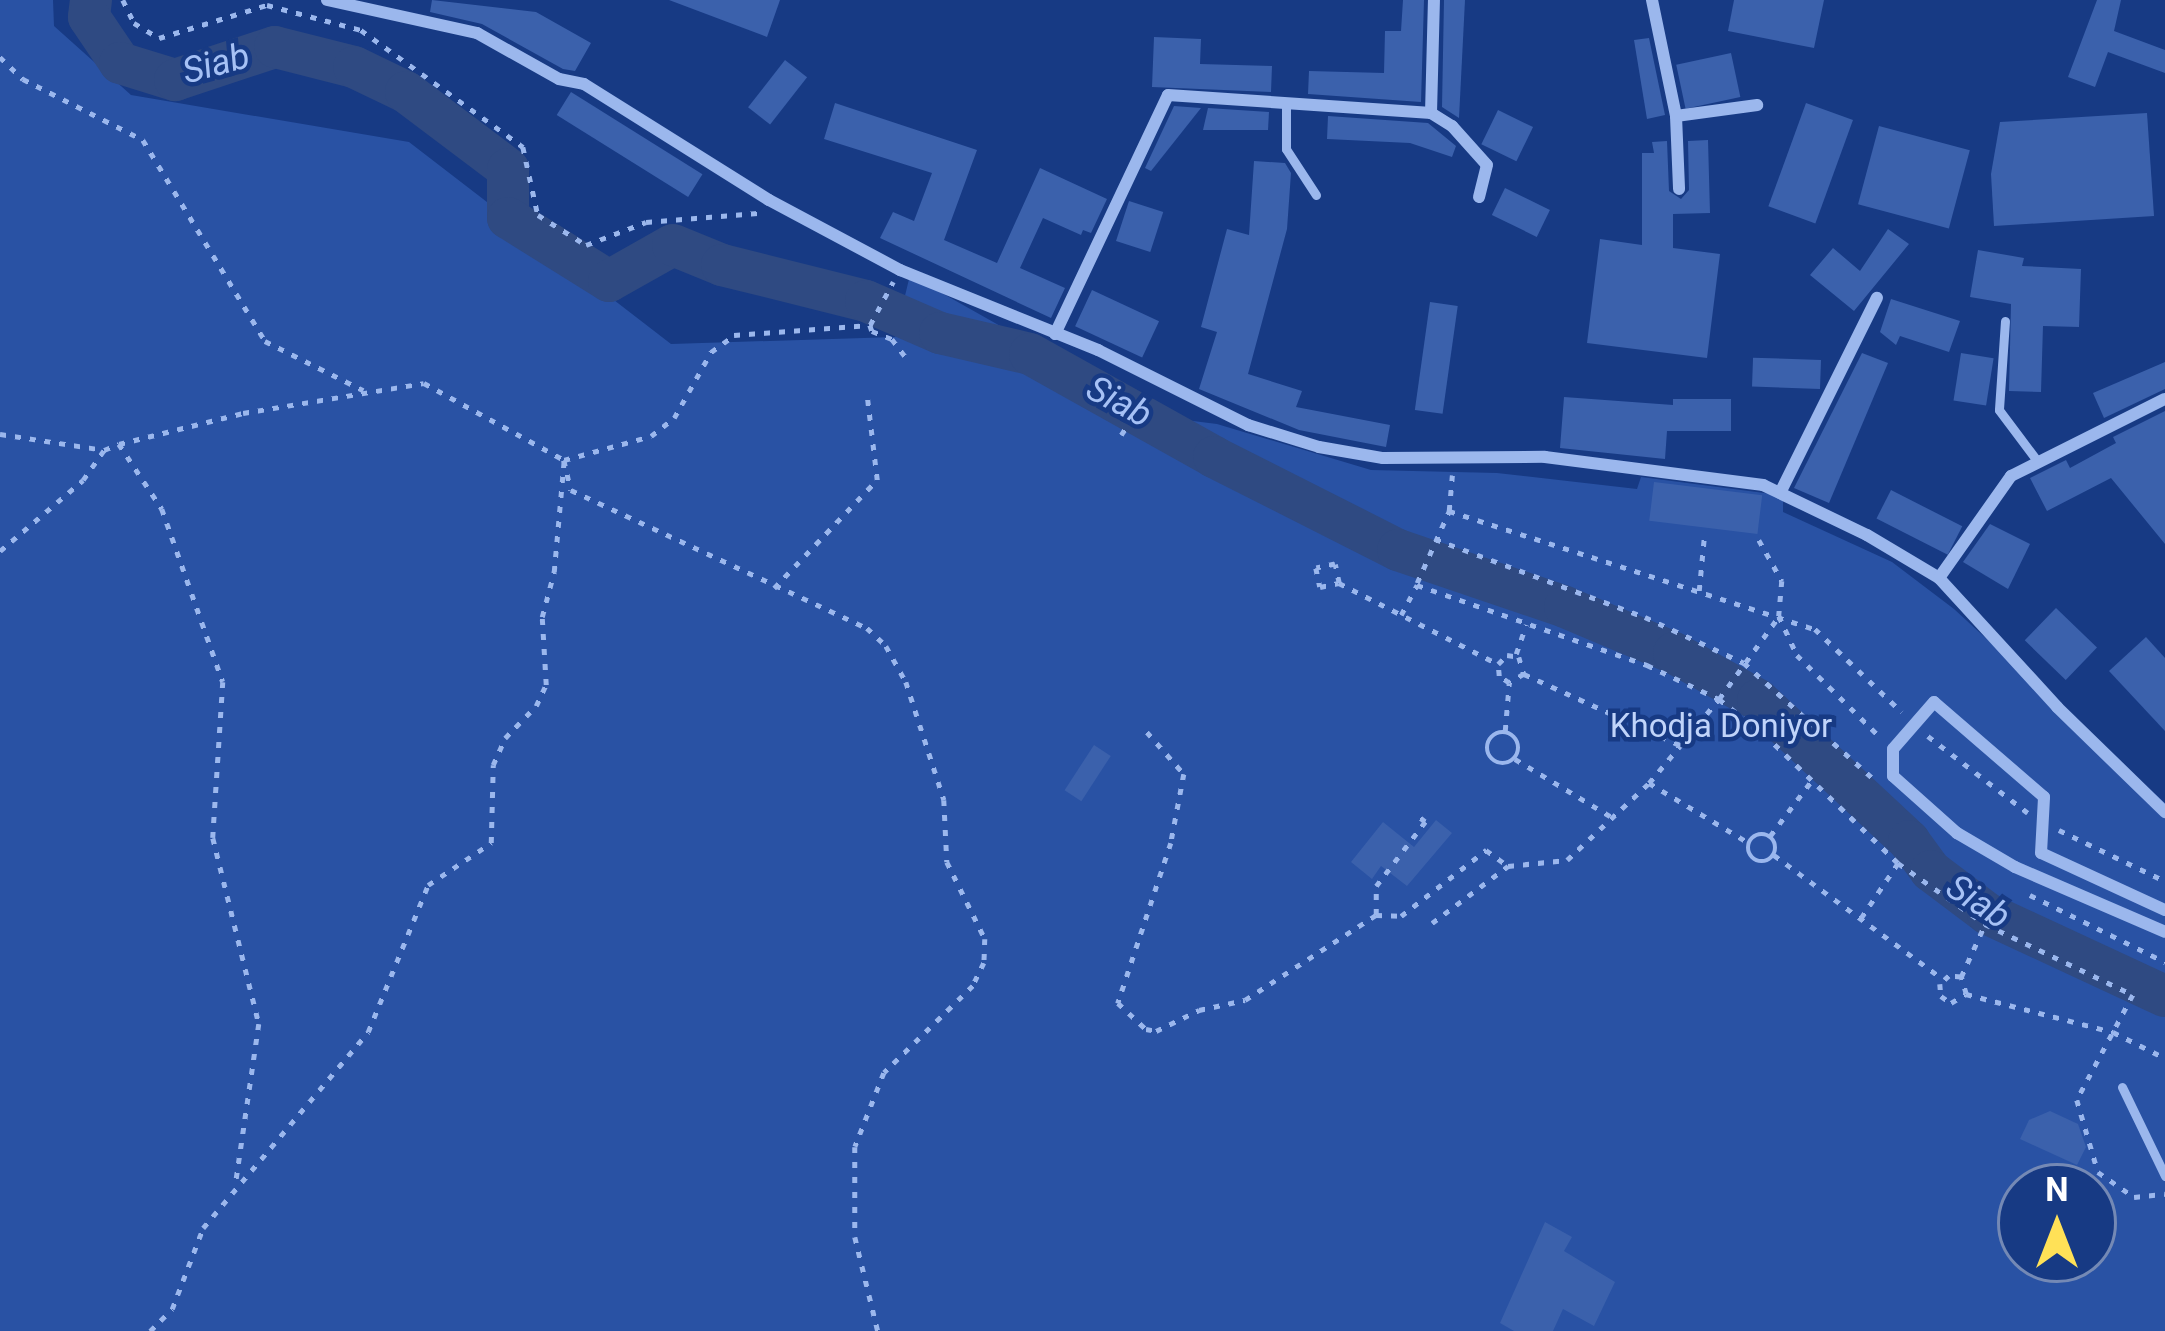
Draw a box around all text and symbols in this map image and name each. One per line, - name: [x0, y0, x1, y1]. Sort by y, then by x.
- water label: Siab: [178, 34, 254, 94]
- water label: Siab: [1079, 367, 1159, 437]
- park label: Khodja Doniyor: [1610, 706, 1832, 746]
- water label: Siab: [1938, 865, 2018, 939]
- north arrow: [1997, 1163, 2117, 1283]
- text: N: [2045, 1170, 2069, 1209]

